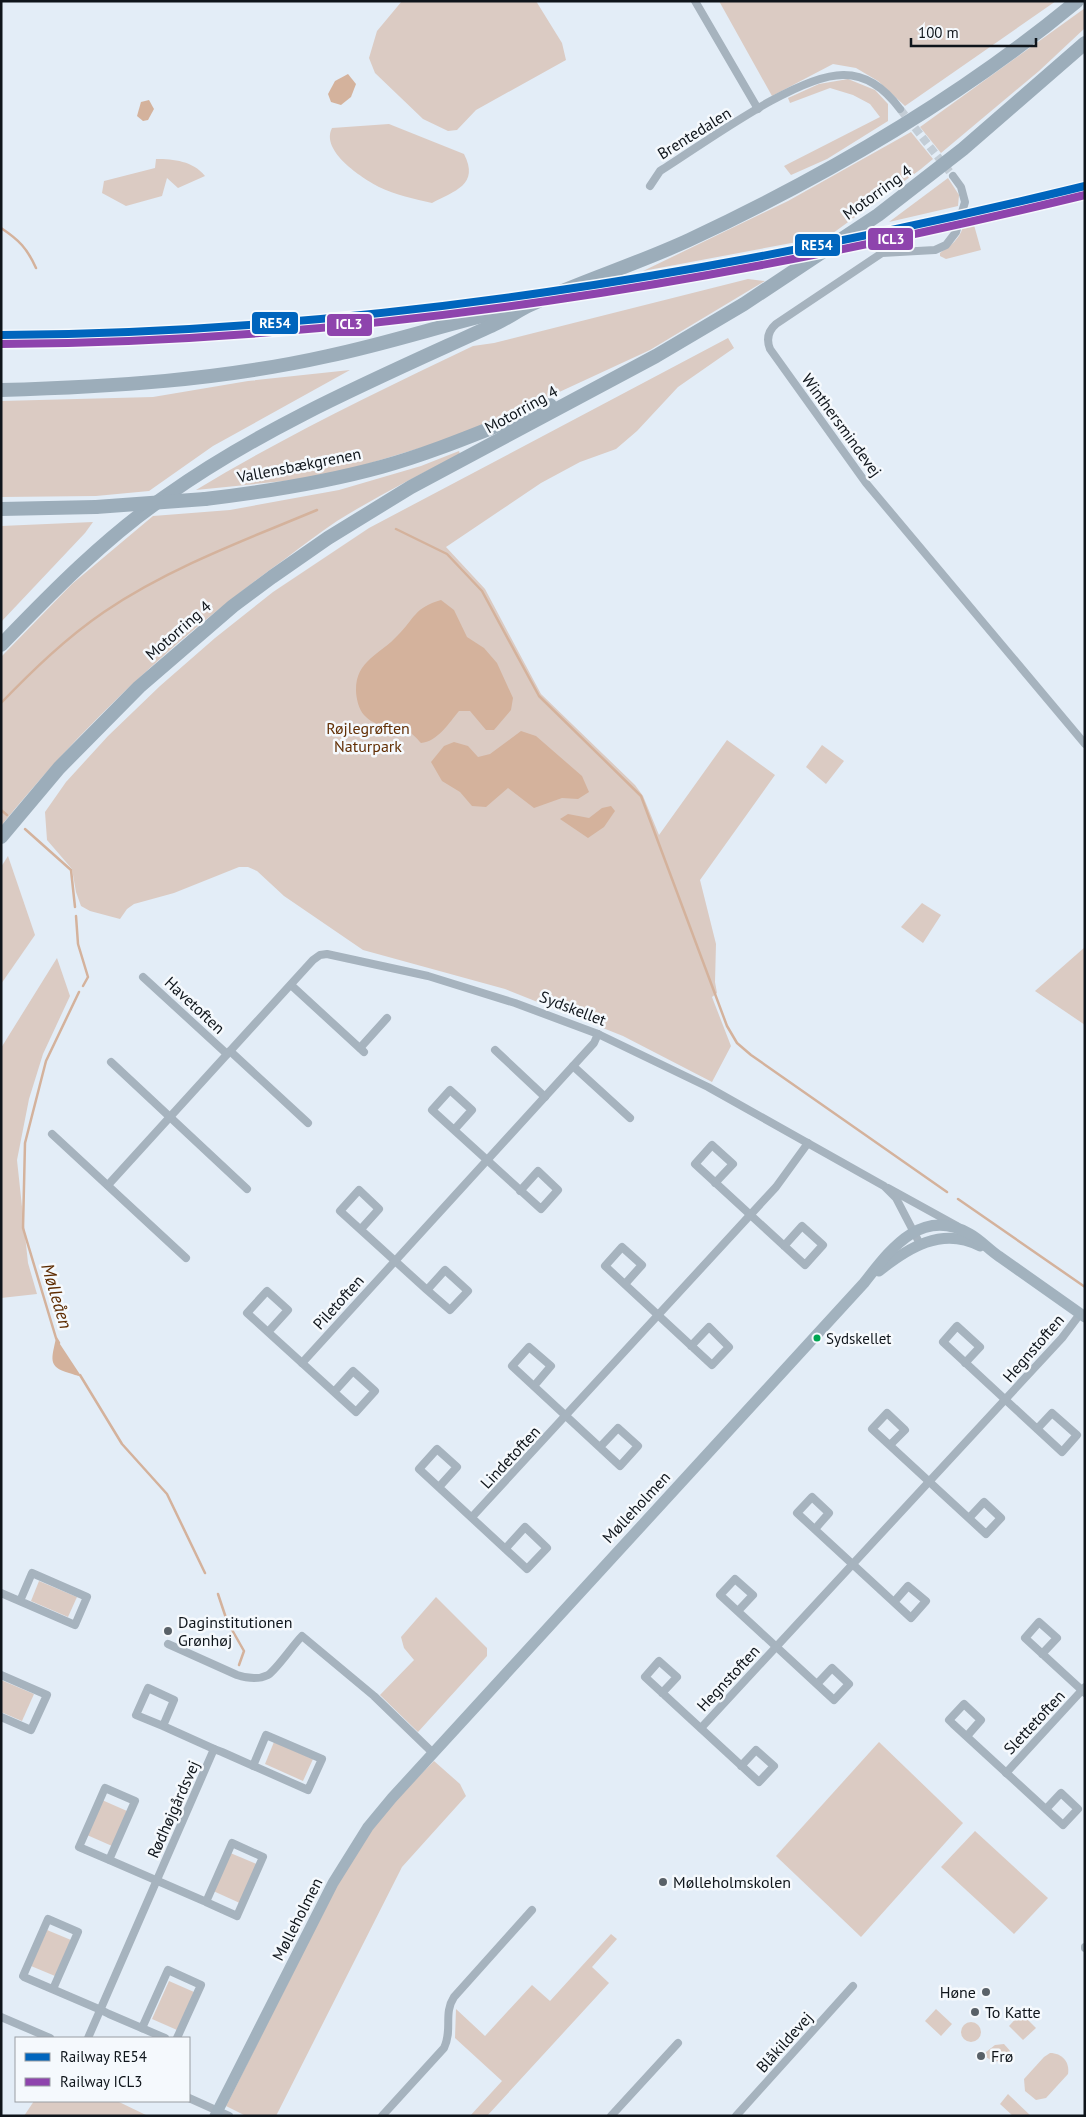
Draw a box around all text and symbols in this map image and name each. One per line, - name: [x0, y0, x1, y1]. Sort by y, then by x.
- scale bar: [911, 15, 1036, 47]
- text: 100 m: [918, 23, 959, 42]
- street label: Brentedalen: [653, 102, 735, 164]
- street label: Motorring 4: [839, 160, 916, 224]
- line badge: ICL3: [867, 227, 914, 251]
- text: ICL3: [878, 230, 904, 248]
- line badge: RE54: [794, 233, 841, 257]
- text: RE54: [801, 236, 833, 254]
- line badge: RE54: [251, 311, 299, 335]
- line badge: ICL3: [326, 313, 373, 337]
- text: RE54: [259, 314, 291, 332]
- text: ICL3: [336, 315, 362, 333]
- street label: Winthersmindevej: [798, 369, 886, 481]
- street label: Motorring 4: [481, 381, 561, 437]
- street label: Vallensbækgrenen: [234, 443, 363, 487]
- street label: Motorring 4: [141, 596, 215, 664]
- park label: Røjlegrøften Naturpark: [326, 718, 410, 756]
- street label: Havetoften: [161, 972, 229, 1038]
- street label: Sydskellet: [537, 986, 610, 1030]
- water label: Mølleåen: [36, 1261, 78, 1331]
- street label: Piletoften: [308, 1271, 368, 1333]
- street label: Hegnstoften: [998, 1310, 1068, 1386]
- place label: Sydskellet: [826, 1329, 891, 1348]
- marker: Sydskellet: [812, 1333, 822, 1343]
- street label: Lindetoften: [476, 1421, 544, 1493]
- street label: Mølleholmen: [598, 1467, 674, 1547]
- place label: Daginstitutionen Grønhøj: [178, 1612, 292, 1650]
- marker: Daginstitutionen Grønhøj: [162, 1625, 174, 1637]
- street label: Hegnstoften: [692, 1641, 764, 1715]
- street label: Slettetoften: [999, 1686, 1069, 1758]
- street label: Rødhøjgårdsvej: [143, 1757, 203, 1861]
- place label: Mølleholmskolen: [673, 1872, 791, 1892]
- street label: Mølleholmen: [268, 1874, 326, 1964]
- marker: Mølleholmskolen: [657, 1876, 669, 1888]
- place label: Høne: [940, 1982, 976, 2002]
- marker: Høne: [980, 1986, 992, 1998]
- place label: To Katte: [985, 2002, 1041, 2022]
- marker: To Katte: [969, 2006, 981, 2018]
- street label: Blåkildevej: [752, 2007, 816, 2077]
- legend: [15, 2037, 190, 2102]
- place label: Frø: [991, 2046, 1013, 2066]
- text: Railway RE54: [60, 2047, 147, 2066]
- marker: Frø: [975, 2050, 987, 2062]
- text: Railway ICL3: [60, 2072, 142, 2091]

